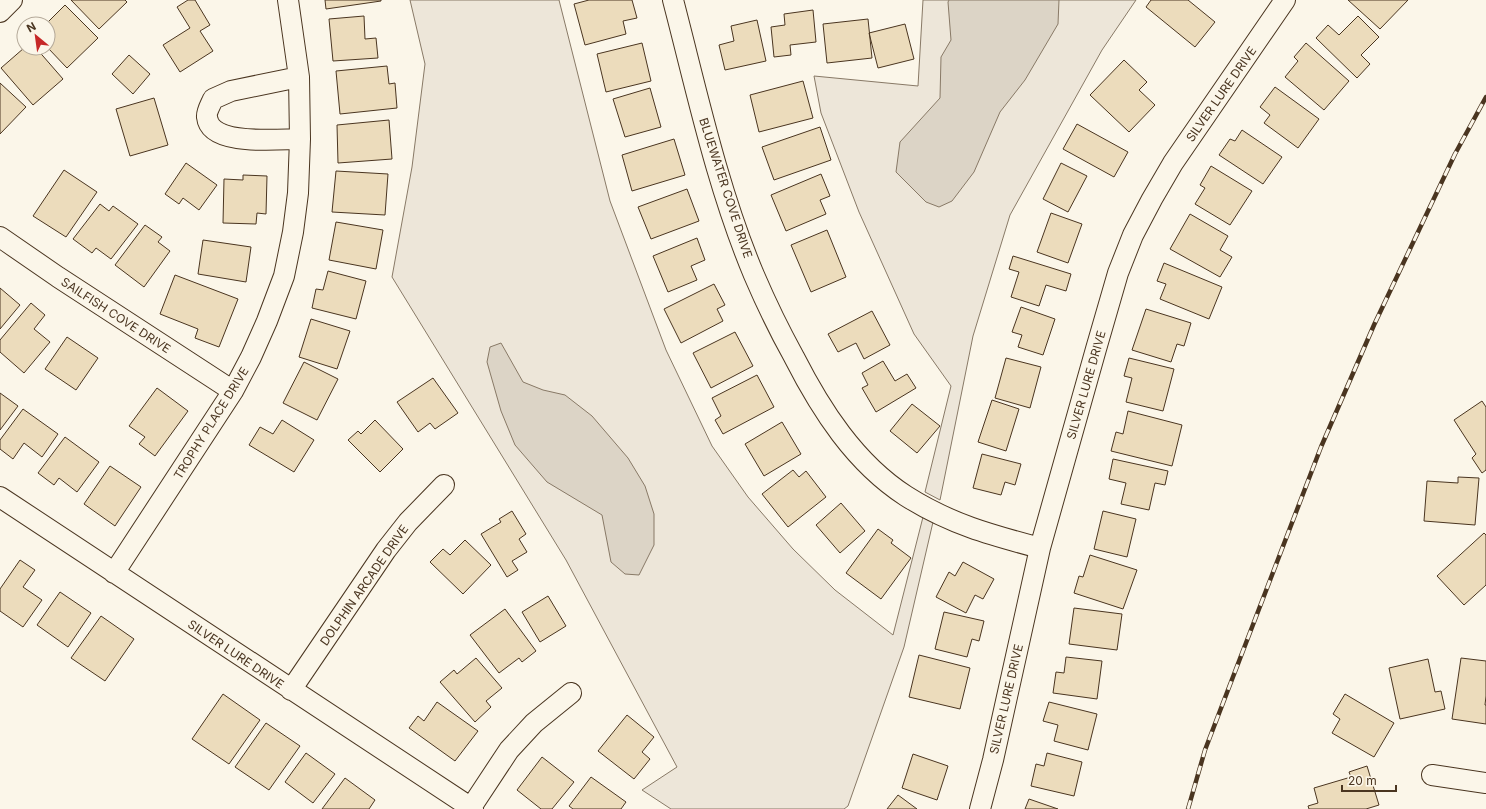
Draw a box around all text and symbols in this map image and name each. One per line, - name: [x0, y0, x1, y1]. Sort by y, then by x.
- north arrow: [16, 16, 56, 56]
- text: N: [24, 19, 38, 35]
- street label: SILVER LURE DRIVE: [1183, 44, 1259, 144]
- street label: BLUEWATER COVE DRIVE: [696, 116, 756, 260]
- street label: SAILFISH COVE DRIVE: [58, 274, 174, 356]
- street label: SILVER LURE DRIVE: [1063, 329, 1109, 441]
- street label: TROPHY PLACE DRIVE: [170, 364, 252, 482]
- street label: DOLPHIN ARCADE DRIVE: [317, 522, 411, 648]
- street label: SILVER LURE DRIVE: [185, 616, 287, 692]
- street label: SILVER LURE DRIVE: [986, 642, 1026, 756]
- scale bar: [1342, 767, 1396, 793]
- text: 20 m: [1348, 773, 1377, 788]

